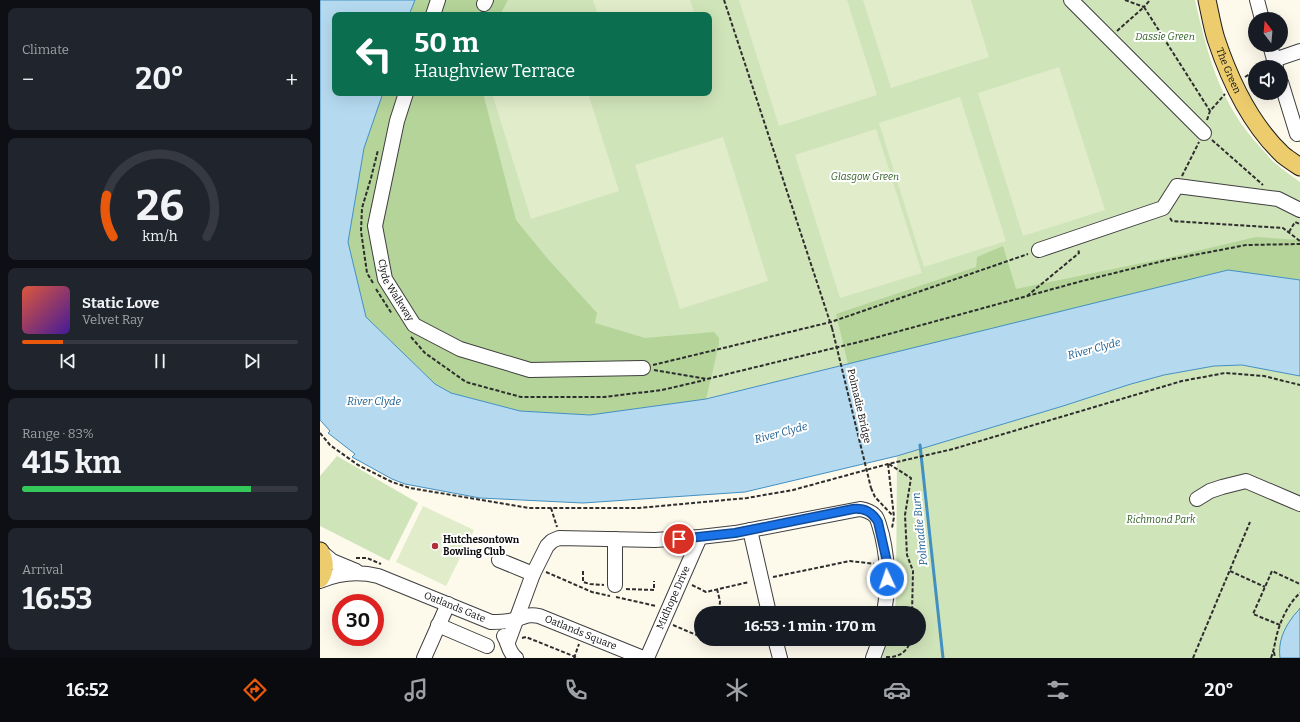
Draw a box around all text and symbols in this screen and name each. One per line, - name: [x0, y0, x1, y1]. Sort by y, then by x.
- north arrow: [1248, 12, 1288, 52]
- map controls: [1248, 12, 1288, 100]
- text: 50 m: [414, 26, 479, 59]
- icon: left: [348, 28, 400, 80]
- park label: Dassie Green: [1135, 31, 1195, 43]
- text: Climate: [22, 42, 69, 57]
- street label: The Green: [1214, 46, 1244, 96]
- text: Haughview Terrace: [414, 60, 575, 82]
- button: sound: [1248, 60, 1288, 100]
- text: 20°: [135, 61, 184, 97]
- text: −: [22, 66, 34, 93]
- text: +: [285, 66, 298, 93]
- park label: Glasgow Green: [831, 171, 899, 183]
- text: 26: [136, 181, 184, 231]
- text: km/h: [142, 228, 178, 245]
- street label: Clyde Walkway: [375, 258, 417, 324]
- text: Static Love: [82, 294, 159, 312]
- text: Velvet Ray: [82, 312, 144, 327]
- water label: River Clyde: [1066, 336, 1122, 362]
- icon: previous: [57, 350, 79, 372]
- icon: pause: [149, 350, 171, 372]
- icon: next: [241, 350, 263, 372]
- street label: Polmadie Bridge: [845, 368, 873, 444]
- water label: River Clyde: [347, 395, 401, 408]
- water label: River Clyde: [753, 420, 809, 446]
- text: Range · 83%: [22, 426, 94, 441]
- text: 415 km: [22, 445, 121, 481]
- water label: Polmadie Burn: [910, 491, 930, 566]
- park label: Richmond Park: [1127, 514, 1196, 526]
- pin: [662, 522, 696, 556]
- icon: arrive: [668, 528, 690, 550]
- place label: Hutchesontown Bowling Club: [443, 534, 520, 558]
- marker: Hutchesontown Bowling Club: [430, 541, 440, 551]
- position arrow: [866, 558, 908, 600]
- text: Arrival: [22, 562, 63, 577]
- street label: Midhope Drive: [654, 564, 693, 631]
- text: 16:53: [22, 581, 93, 617]
- street label: Oatlands Gate: [422, 589, 487, 625]
- speed limit sign: 30: [332, 594, 384, 646]
- street label: Oatlands Square: [543, 613, 618, 653]
- text: 16:53 · 1 min · 170 m: [744, 617, 876, 635]
- icon: directions: [241, 676, 269, 704]
- icon: music: [402, 676, 430, 704]
- icon: phone: [562, 676, 590, 704]
- icon: climate: [723, 676, 751, 704]
- icon: car: [883, 676, 911, 704]
- icon: filters: [1044, 676, 1072, 704]
- text: 16:52: [66, 679, 109, 701]
- text: 20°: [1204, 679, 1234, 701]

